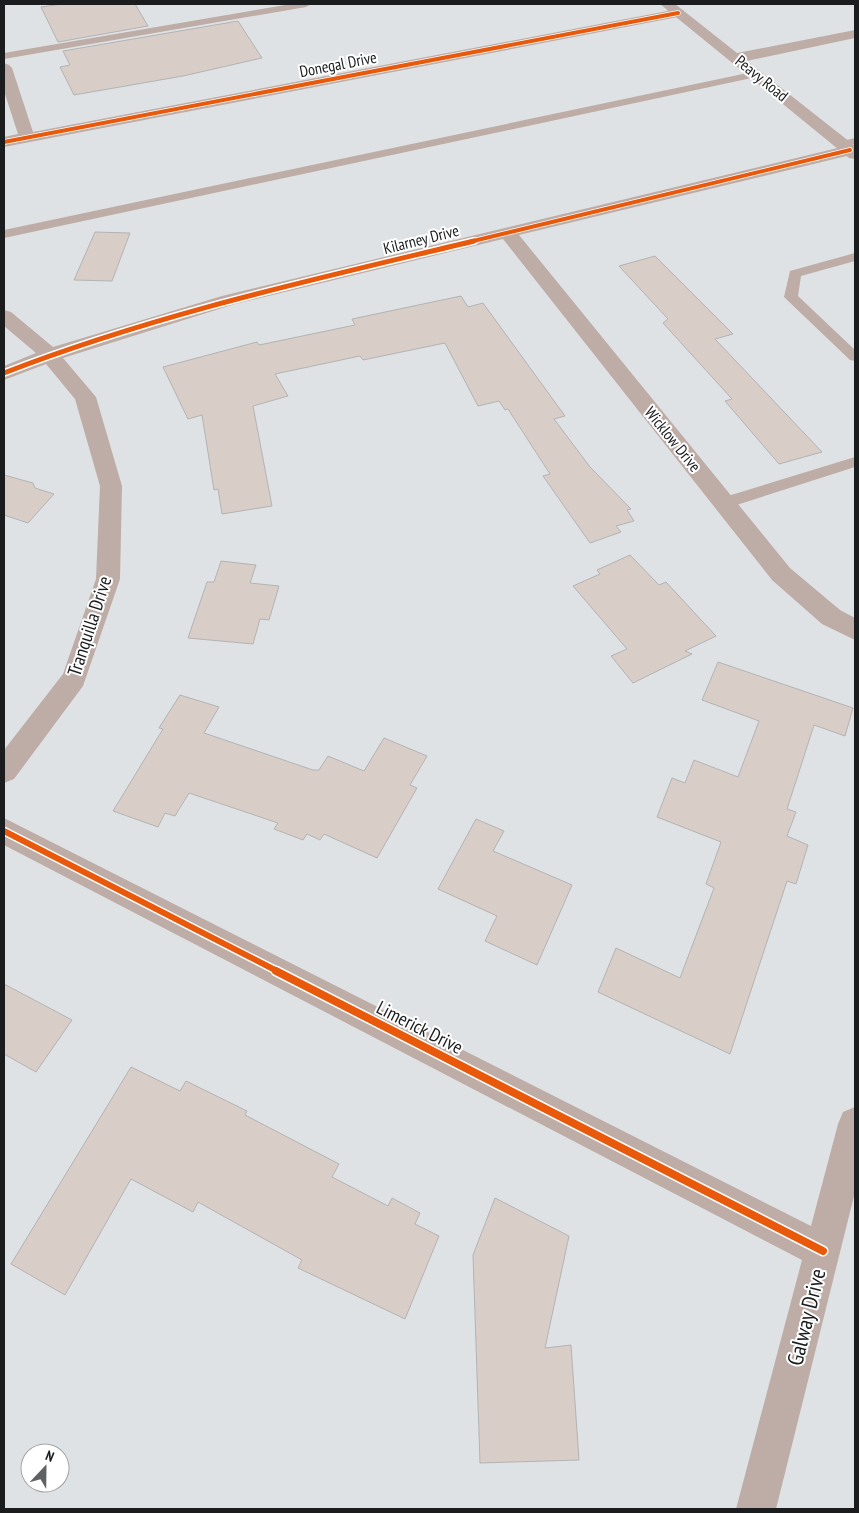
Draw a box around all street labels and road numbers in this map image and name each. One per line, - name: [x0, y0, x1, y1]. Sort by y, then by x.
- street label: Donegal Drive: [298, 47, 378, 81]
- street label: Peavy Road: [731, 51, 793, 105]
- street label: Kilarney Drive: [381, 220, 461, 258]
- street label: Wicklow Drive: [641, 402, 705, 476]
- street label: Tranquilla Drive: [62, 573, 116, 679]
- street label: Limerick Drive: [373, 995, 467, 1059]
- street label: Galway Drive: [780, 1266, 832, 1368]

